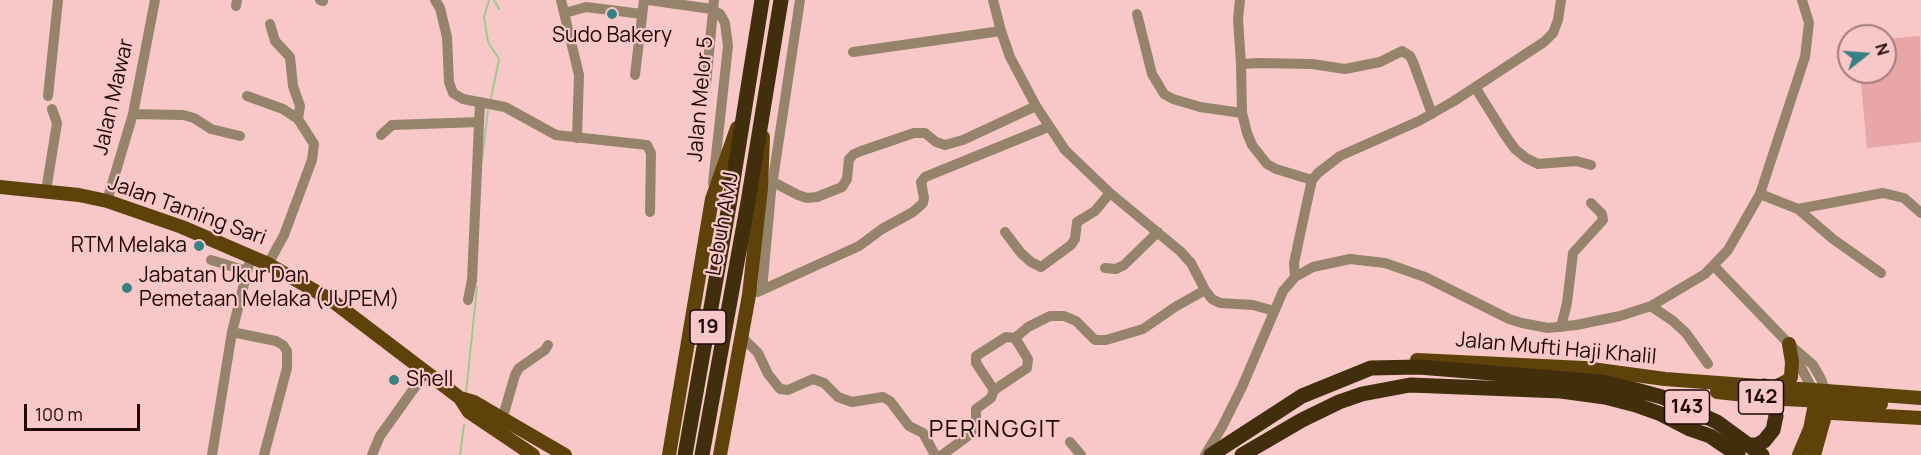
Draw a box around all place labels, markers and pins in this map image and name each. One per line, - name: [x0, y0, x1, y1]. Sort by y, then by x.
- marker: Sudo Bakery: [605, 7, 619, 21]
- place label: Sudo Bakery: [552, 23, 672, 49]
- place label: RTM Melaka: [71, 233, 187, 259]
- marker: RTM Melaka: [192, 239, 206, 253]
- place label: Jabatan Ukur Dan Pemetaan Melaka (JUPEM): [139, 263, 399, 313]
- marker: Jabatan Ukur Dan Pemetaan Melaka (JUPEM): [120, 281, 134, 295]
- place label: Shell: [406, 367, 454, 393]
- marker: Shell: [387, 373, 401, 387]

